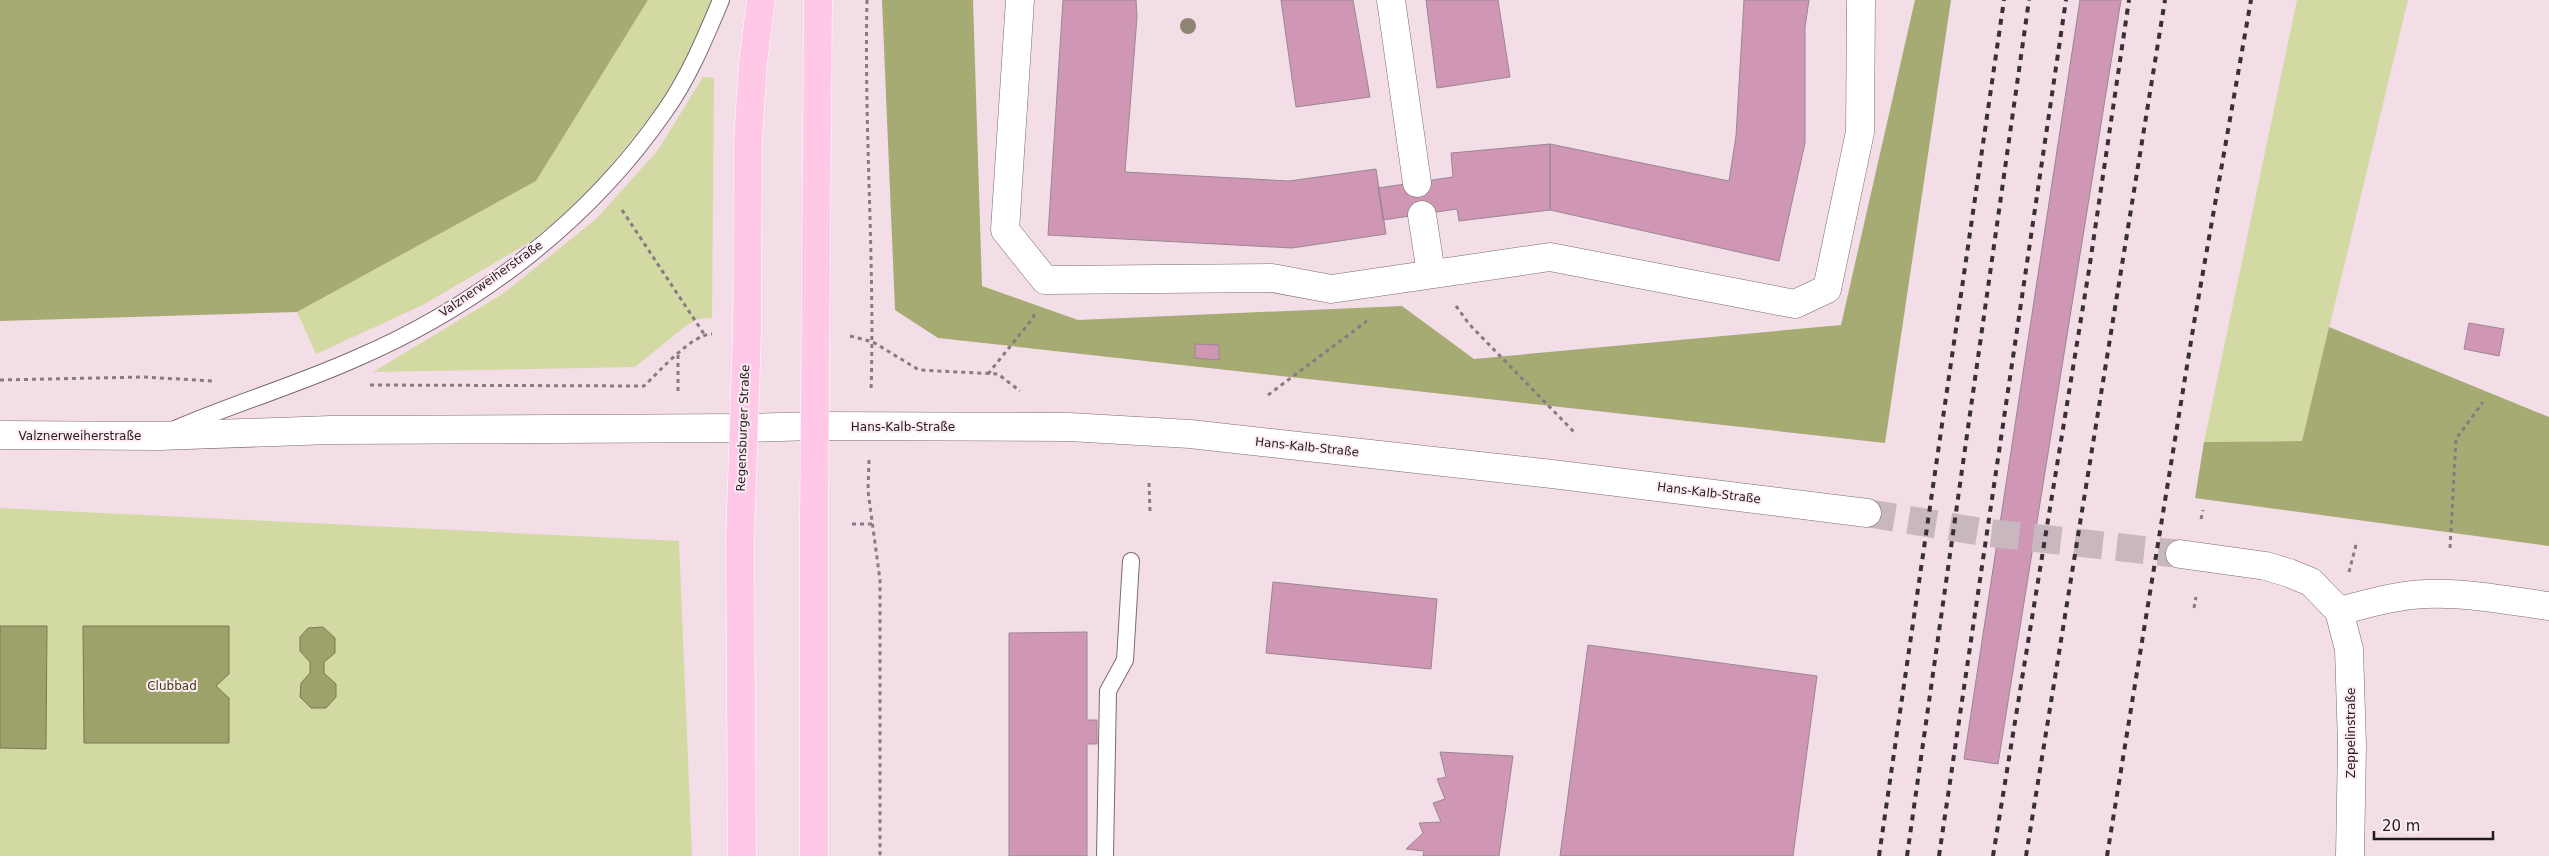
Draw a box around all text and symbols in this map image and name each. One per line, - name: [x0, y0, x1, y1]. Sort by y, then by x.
- street label: Valznerweiherstraße: [437, 238, 545, 320]
- street label: Regensburger Straße: [734, 364, 752, 492]
- street label: Hans-Kalb-Straße: [851, 420, 955, 434]
- street label: Valznerweiherstraße: [19, 429, 141, 443]
- street label: Hans-Kalb-Straße: [1254, 435, 1360, 459]
- street label: Hans-Kalb-Straße: [1656, 480, 1762, 506]
- park label: Clubbad: [147, 679, 197, 693]
- street label: Zeppelinstraße: [2344, 688, 2358, 778]
- scale bar: [2374, 808, 2493, 840]
- text: 20 m: [2382, 817, 2420, 835]

